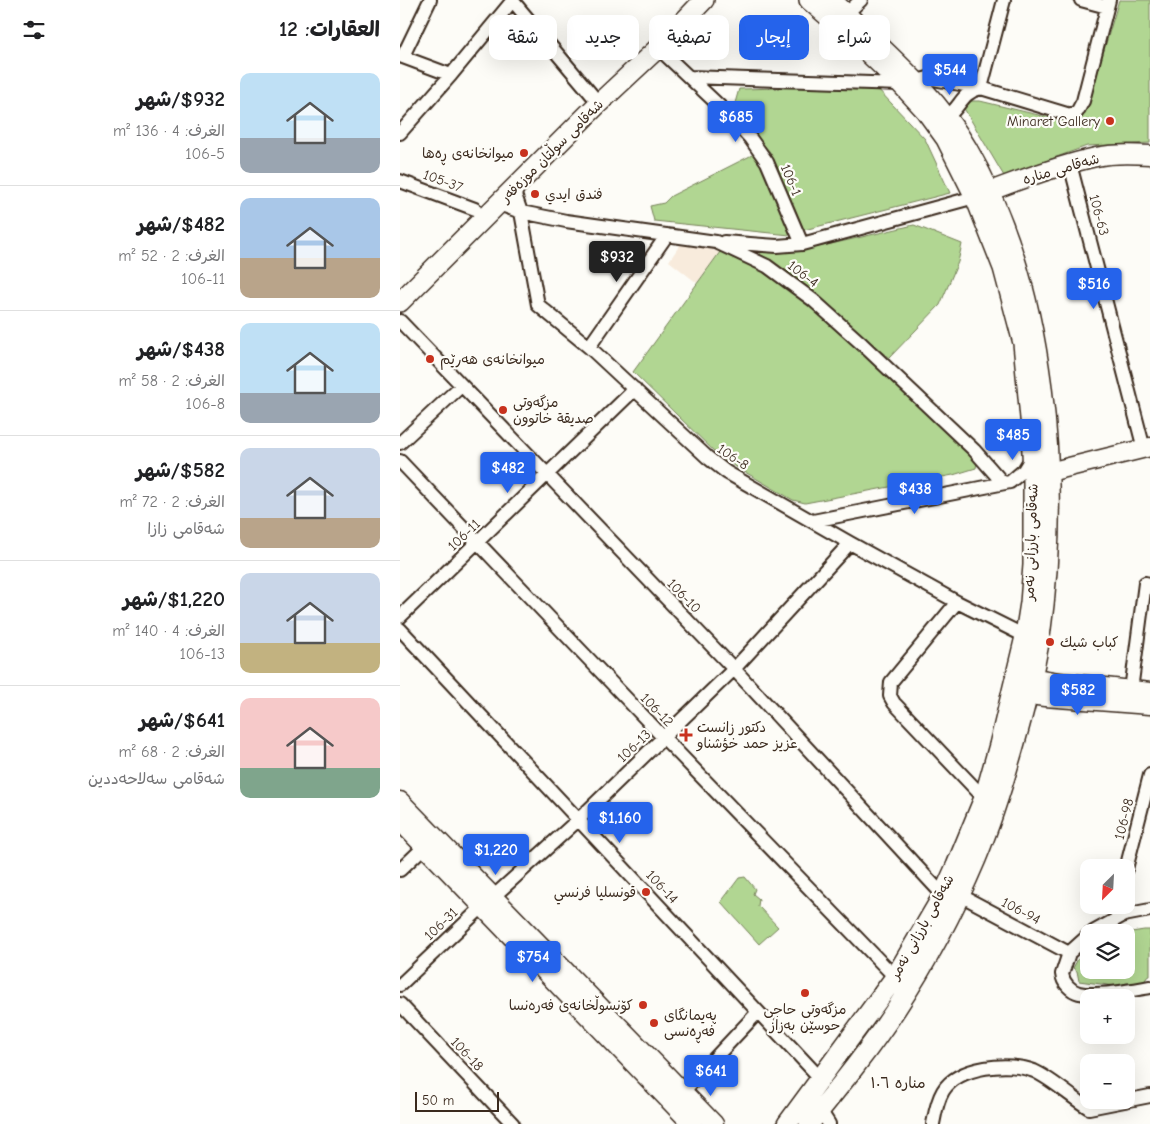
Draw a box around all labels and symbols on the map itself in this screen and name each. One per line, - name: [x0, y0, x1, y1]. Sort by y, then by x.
- pin: $544: [920, 54, 980, 96]
- street label: شەقامی سوڵتان موزەفەر: [495, 95, 607, 207]
- pin: $685: [706, 100, 766, 143]
- place label: Minaret Gallery: [1007, 113, 1101, 130]
- marker: Minaret Gallery: [1104, 115, 1116, 127]
- place label: میوانخانەی ڕەها: [422, 145, 514, 166]
- marker: میوانخانەی ڕەها: [518, 147, 530, 159]
- street label: شەقامی منارە: [1021, 150, 1101, 188]
- street label: 106-1: [777, 162, 805, 198]
- street label: 105-37: [421, 166, 466, 196]
- place label: فندق ايدي: [545, 186, 603, 205]
- marker: فندق ايدي: [529, 188, 541, 200]
- street label: 106-63: [1085, 193, 1113, 237]
- pin: $932: [587, 240, 647, 283]
- street label: 106-4: [784, 257, 822, 291]
- pin: $516: [1064, 268, 1124, 310]
- place label: میوانخانەی هەرێم: [440, 351, 545, 370]
- marker: میوانخانەی هەرێم: [424, 353, 436, 365]
- place label: مزگەوتی صديقة خاتوون: [513, 394, 594, 427]
- marker: مزگەوتی صديقة خاتوون: [497, 404, 509, 416]
- pin: $485: [983, 418, 1043, 461]
- street label: 106-8: [714, 440, 752, 474]
- pin: $482: [478, 452, 538, 494]
- pin: $438: [885, 472, 945, 515]
- street label: شەقامی بارزانی نەمر: [1020, 483, 1042, 602]
- street label: 106-11: [444, 516, 484, 554]
- street label: 106-10: [664, 575, 704, 617]
- place label: كباب شيك: [1060, 634, 1119, 651]
- marker: كباب شيك: [1044, 636, 1056, 648]
- pin: $582: [1048, 674, 1108, 716]
- street label: 106-12: [637, 690, 677, 730]
- place label: دكتور زانست عزيز حمد خؤشناو: [696, 719, 798, 752]
- street label: 106-13: [614, 726, 654, 766]
- marker: دكتور زانست عزيز حمد خؤشناو: [679, 728, 693, 742]
- street label: 106-98: [1111, 797, 1137, 841]
- pin: $1,160: [579, 802, 661, 844]
- pin: $1,220: [455, 834, 537, 876]
- north arrow: [1080, 859, 1135, 914]
- street label: 106-14: [642, 867, 682, 907]
- street label: شەقامی بارزانی نەمر: [886, 872, 958, 983]
- place label: قونسليا فرنسي: [554, 884, 636, 905]
- marker: قونسليا فرنسي: [640, 886, 652, 898]
- street label: 106-94: [999, 894, 1044, 928]
- street label: 106-31: [421, 904, 461, 944]
- pin: $754: [503, 940, 563, 983]
- marker: مزگەوتی حاجی حوسێن بەزاز: [799, 987, 811, 999]
- place label: كۆنسوڵخانه‌ی فه‌ره‌نسا: [509, 995, 633, 1015]
- marker: كۆنسوڵخانه‌ی فه‌ره‌نسا: [637, 999, 649, 1011]
- place label: مزگەوتی حاجی حوسێن بەزاز: [764, 1001, 846, 1034]
- place label: پەیمانگای فەڕەنسی: [664, 1007, 717, 1044]
- marker: پەیمانگای فەڕەنسی: [648, 1017, 660, 1029]
- street label: 106-18: [447, 1034, 487, 1074]
- pin: $641: [681, 1054, 741, 1097]
- district label: منارە ١٠٦: [870, 1074, 926, 1092]
- scale bar: [415, 1089, 499, 1112]

